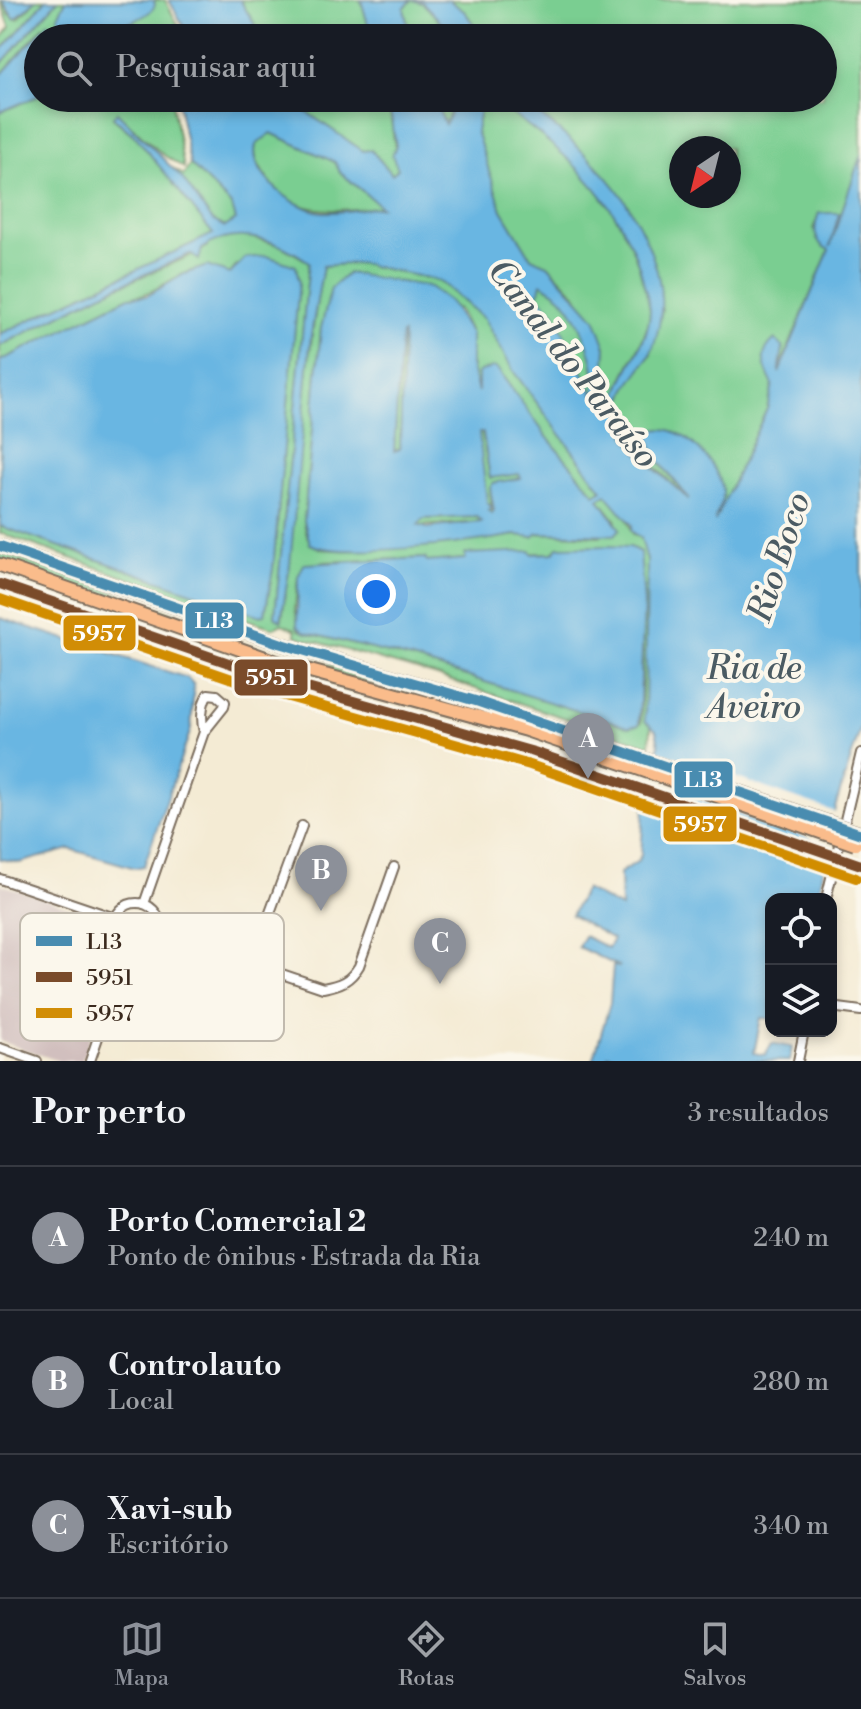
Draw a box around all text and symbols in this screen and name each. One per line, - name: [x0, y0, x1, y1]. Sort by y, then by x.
- search box: [24, 24, 837, 112]
- icon: search: [52, 46, 96, 90]
- text: Pesquisar aqui: [116, 49, 317, 87]
- north arrow: [669, 136, 741, 208]
- water label: Canal do Paraíso: [478, 251, 667, 477]
- water label: Rio Boco: [739, 487, 821, 629]
- your location: [356, 574, 396, 614]
- line badge: L13: [184, 601, 245, 640]
- text: L13: [195, 608, 233, 635]
- line badge: 5957: [62, 614, 137, 652]
- text: 5957: [72, 621, 126, 648]
- water label: Ria de Aveiro: [703, 648, 802, 729]
- line badge: 5951: [233, 658, 309, 697]
- text: 5951: [245, 665, 297, 692]
- pin: A: [562, 713, 614, 779]
- line badge: L13: [673, 760, 734, 799]
- text: L13: [684, 767, 722, 794]
- line badge: 5957: [662, 805, 738, 843]
- text: 5957: [673, 812, 727, 839]
- pin: B: [295, 845, 347, 911]
- map controls: [765, 893, 837, 1037]
- button: locate: [765, 893, 837, 965]
- legend: [20, 913, 284, 1041]
- pin: C: [414, 918, 466, 984]
- text: L13: [86, 929, 122, 956]
- text: 5951: [86, 965, 134, 992]
- button: layers: [765, 965, 837, 1037]
- text: 5957: [86, 1001, 134, 1028]
- text: Por perto: [32, 1092, 187, 1134]
- text: 3 resultados: [688, 1097, 829, 1129]
- text: Porto Comercial 2: [108, 1203, 366, 1241]
- text: A: [49, 1222, 67, 1254]
- text: 240 m: [753, 1222, 829, 1254]
- text: Ponto de ônibus · Estrada da Ria: [108, 1241, 480, 1273]
- text: Controlauto: [108, 1347, 282, 1385]
- text: B: [48, 1366, 68, 1398]
- text: 280 m: [753, 1366, 829, 1398]
- text: Local: [108, 1385, 174, 1417]
- text: Xavi-sub: [108, 1491, 233, 1529]
- text: C: [49, 1510, 67, 1542]
- text: 340 m: [753, 1510, 829, 1542]
- text: Escritório: [108, 1529, 229, 1561]
- tab: Mapa: [115, 1617, 169, 1692]
- tab: Rotas: [398, 1617, 454, 1692]
- tab: Salvos: [683, 1617, 746, 1692]

